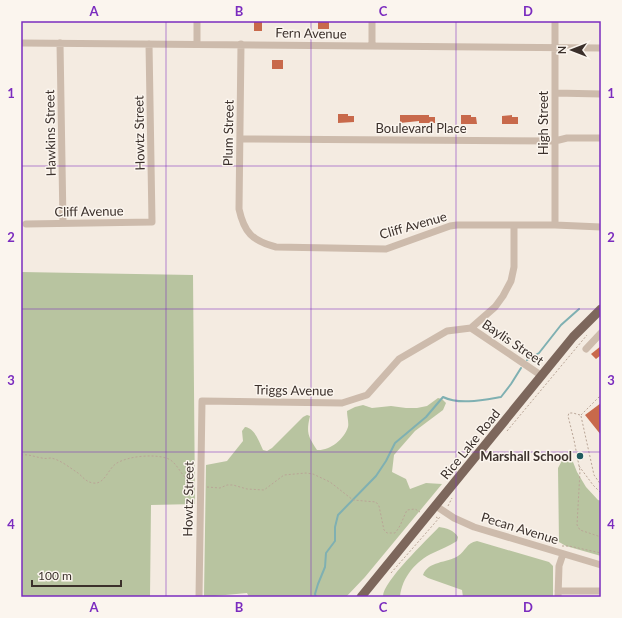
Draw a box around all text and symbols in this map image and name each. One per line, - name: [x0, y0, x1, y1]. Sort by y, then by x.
- text: A: [88, 3, 99, 19]
- text: B: [235, 3, 244, 19]
- text: C: [379, 3, 388, 19]
- text: D: [523, 3, 533, 19]
- street label: Fern Avenue: [275, 24, 347, 42]
- north arrow: [552, 30, 592, 70]
- text: N: [555, 46, 568, 54]
- text: 1: [7, 85, 15, 101]
- text: 1: [607, 85, 615, 101]
- street label: Hawkins Street: [41, 89, 59, 176]
- street label: High Street: [535, 90, 551, 155]
- street label: Howtz Street: [130, 95, 148, 171]
- street label: Plum Street: [219, 99, 237, 166]
- street label: Boulevard Place: [375, 120, 467, 136]
- street label: Cliff Avenue: [54, 202, 124, 220]
- street label: Cliff Avenue: [378, 208, 449, 242]
- text: 2: [7, 229, 15, 245]
- text: 2: [607, 229, 615, 245]
- street label: Baylis Street: [479, 316, 547, 369]
- text: 3: [7, 372, 15, 388]
- text: 3: [607, 372, 615, 388]
- street label: Triggs Avenue: [254, 381, 334, 399]
- street label: Rice Lake Road: [437, 406, 503, 482]
- place label: Marshall School: [480, 448, 572, 464]
- marker: Marshall School: [575, 451, 585, 461]
- street label: Howtz Street: [179, 461, 197, 537]
- street label: Pecan Avenue: [479, 509, 561, 547]
- text: 4: [7, 516, 15, 532]
- text: 4: [607, 516, 615, 532]
- scale bar: [32, 562, 121, 588]
- text: 100 m: [38, 568, 72, 583]
- text: A: [88, 599, 99, 615]
- text: B: [235, 599, 244, 615]
- text: C: [379, 599, 388, 615]
- text: D: [523, 599, 533, 615]

